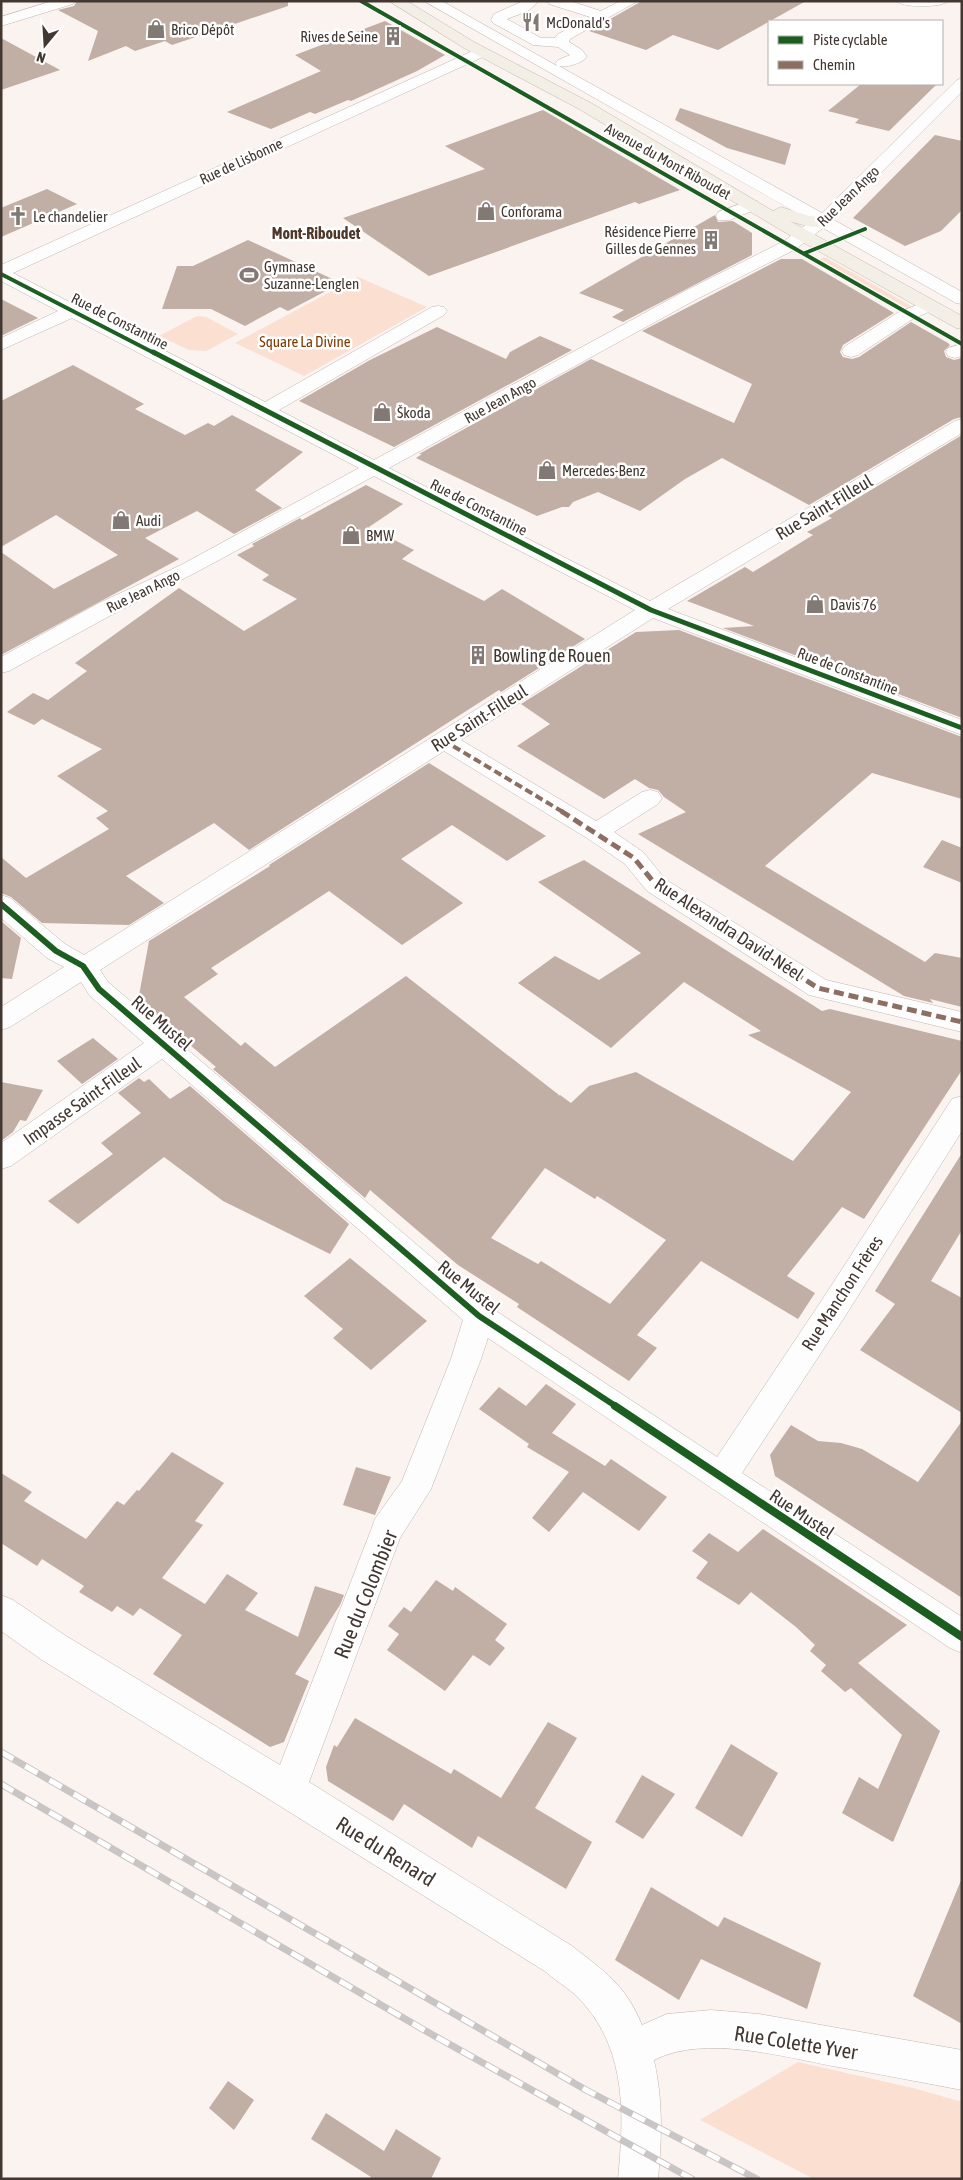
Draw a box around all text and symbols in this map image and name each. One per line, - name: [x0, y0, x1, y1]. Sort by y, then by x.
- restaurant icon: McDonald's: [520, 11, 542, 33]
- place label: McDonald's: [546, 14, 610, 31]
- shop icon: Brico Dépôt: [145, 18, 167, 40]
- north arrow: [20, 20, 70, 70]
- legend: [768, 20, 943, 85]
- place label: Brico Dépôt: [171, 21, 234, 38]
- building icon: Rives de Seine: [382, 25, 404, 47]
- place label: Rives de Seine: [300, 28, 378, 45]
- text: Piste cyclable: [813, 31, 888, 48]
- text: N: [35, 48, 47, 66]
- text: Chemin: [813, 56, 855, 73]
- street label: Avenue du Mont Riboudet: [602, 119, 734, 203]
- street label: Rue de Lisbonne: [197, 134, 285, 188]
- street label: Rue Jean Ango: [814, 162, 882, 230]
- shop icon: Conforama: [475, 200, 497, 222]
- place label: Conforama: [501, 203, 562, 220]
- church icon: Le chandelier: [7, 205, 29, 227]
- place label: Le chandelier: [33, 208, 108, 225]
- place label: Résidence Pierre Gilles de Gennes: [604, 223, 696, 257]
- district label: Mont-Riboudet: [272, 224, 361, 242]
- building icon: Résidence Pierre Gilles de Gennes: [700, 229, 722, 251]
- place label: Gymnase Suzanne-Lenglen: [264, 258, 359, 292]
- sports icon: Gymnase Suzanne-Lenglen: [238, 264, 260, 286]
- street label: Rue de Constantine: [69, 289, 171, 353]
- park label: Square La Divine: [259, 333, 351, 350]
- street label: Rue Jean Ango: [461, 373, 539, 427]
- shop icon: Škoda: [371, 401, 393, 423]
- place label: Škoda: [397, 404, 431, 421]
- shop icon: Mercedes-Benz: [536, 459, 558, 481]
- place label: Mercedes-Benz: [562, 462, 646, 479]
- street label: Rue Saint-Filleul: [772, 470, 876, 544]
- street label: Rue de Constantine: [428, 475, 530, 539]
- shop icon: Audi: [110, 509, 132, 531]
- place label: Audi: [136, 512, 161, 529]
- shop icon: BMW: [340, 524, 362, 546]
- place label: BMW: [366, 527, 394, 544]
- street label: Rue Jean Ango: [104, 566, 182, 616]
- shop icon: Davis 76: [804, 593, 826, 615]
- place label: Davis 76: [830, 596, 876, 613]
- building icon: Bowling de Rouen: [467, 644, 489, 666]
- street label: Rue de Constantine: [795, 644, 901, 698]
- place label: Bowling de Rouen: [493, 645, 611, 666]
- street label: Rue Saint-Filleul: [427, 680, 531, 756]
- street label: Rue Alexandra David-Néel: [651, 873, 807, 985]
- street label: Rue Mustel: [127, 991, 197, 1055]
- street label: Impasse Saint-Filleul: [19, 1052, 145, 1149]
- street label: Rue Manchon Frères: [797, 1232, 887, 1354]
- street label: Rue Mustel: [434, 1256, 504, 1318]
- street label: Rue Mustel: [766, 1485, 838, 1543]
- street label: Rue du Colombier: [328, 1526, 402, 1662]
- street label: Rue du Renard: [332, 1811, 440, 1891]
- street label: Rue Colette Yver: [733, 2020, 860, 2064]

